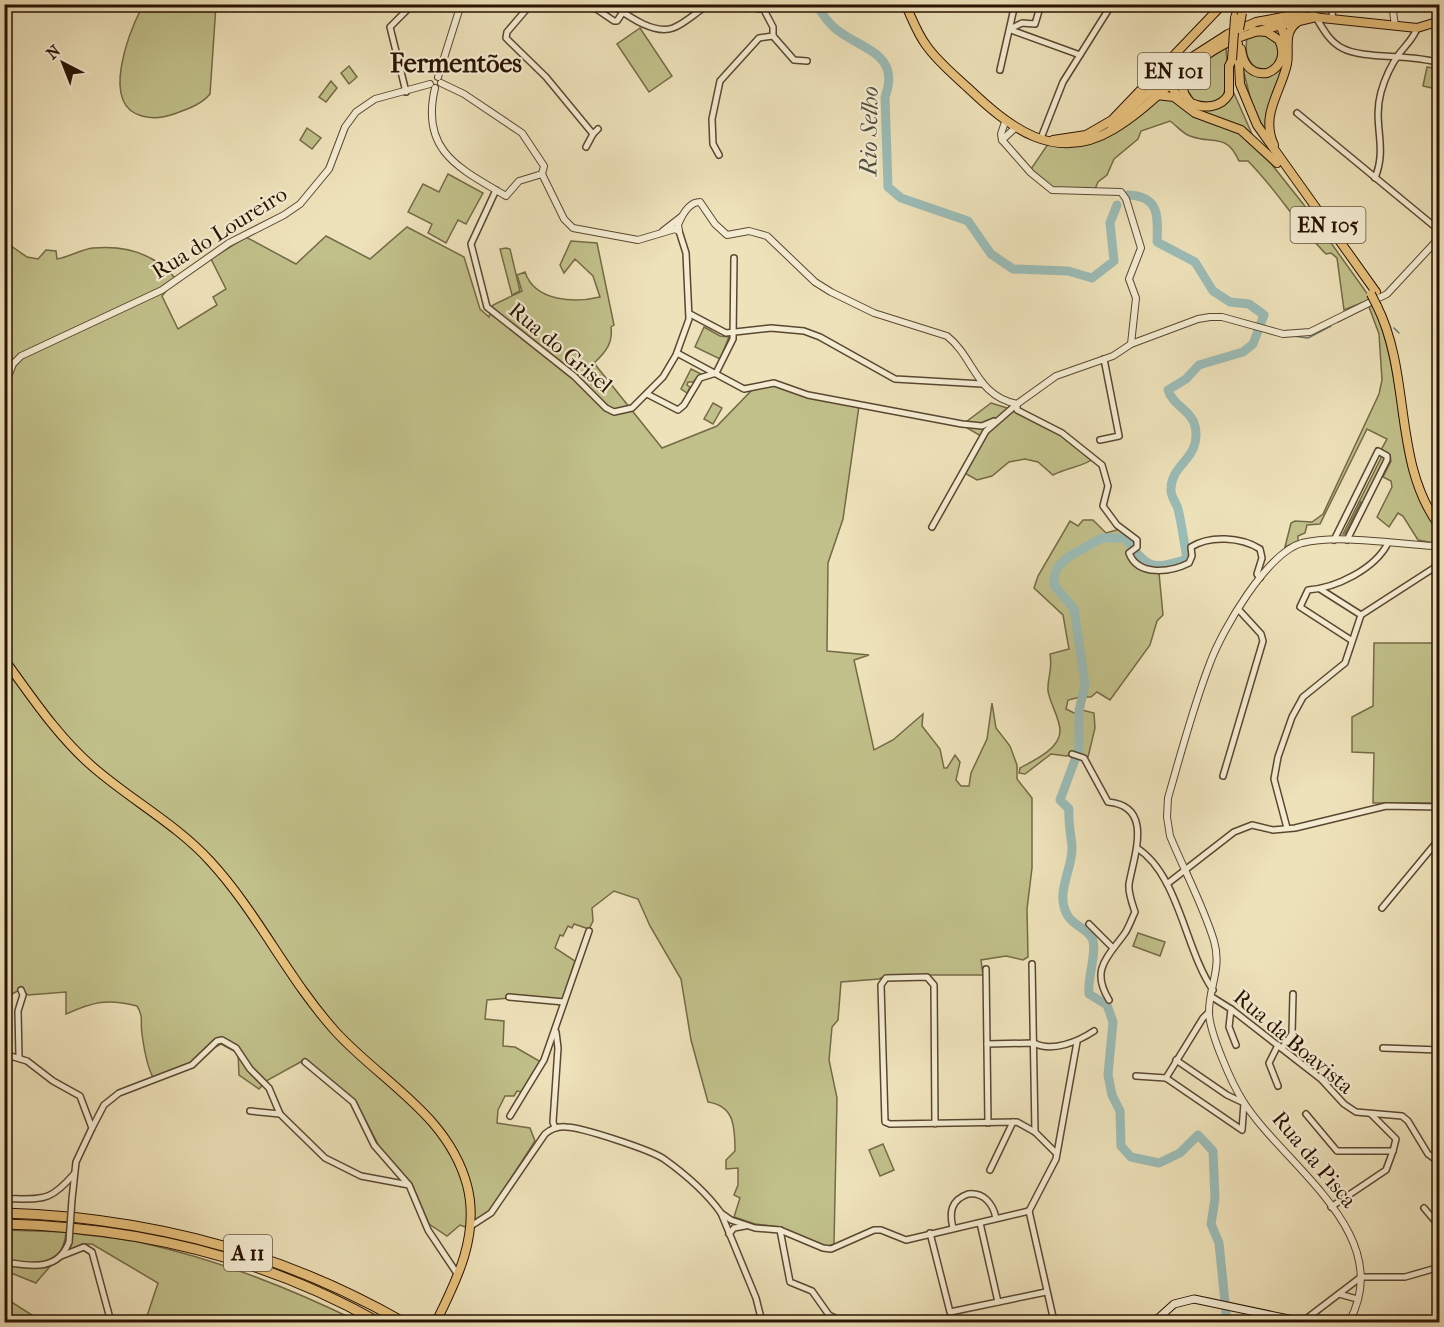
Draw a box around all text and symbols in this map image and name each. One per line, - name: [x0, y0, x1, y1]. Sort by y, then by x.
- north arrow: [33, 33, 93, 93]
- text: N: [42, 41, 65, 63]
- district label: Fermentões: [389, 48, 522, 79]
- road number: EN 101: [1138, 53, 1210, 89]
- water label: Rio Selho: [854, 86, 884, 178]
- street label: Rua do Loureiro: [147, 181, 292, 285]
- road number: EN 105: [1290, 207, 1366, 243]
- street label: Rua do Grisel: [503, 297, 617, 399]
- street label: Rua da Boavista: [1228, 984, 1359, 1100]
- street label: Rua da Pisca: [1266, 1106, 1363, 1214]
- road number: A 11: [224, 1235, 272, 1271]

